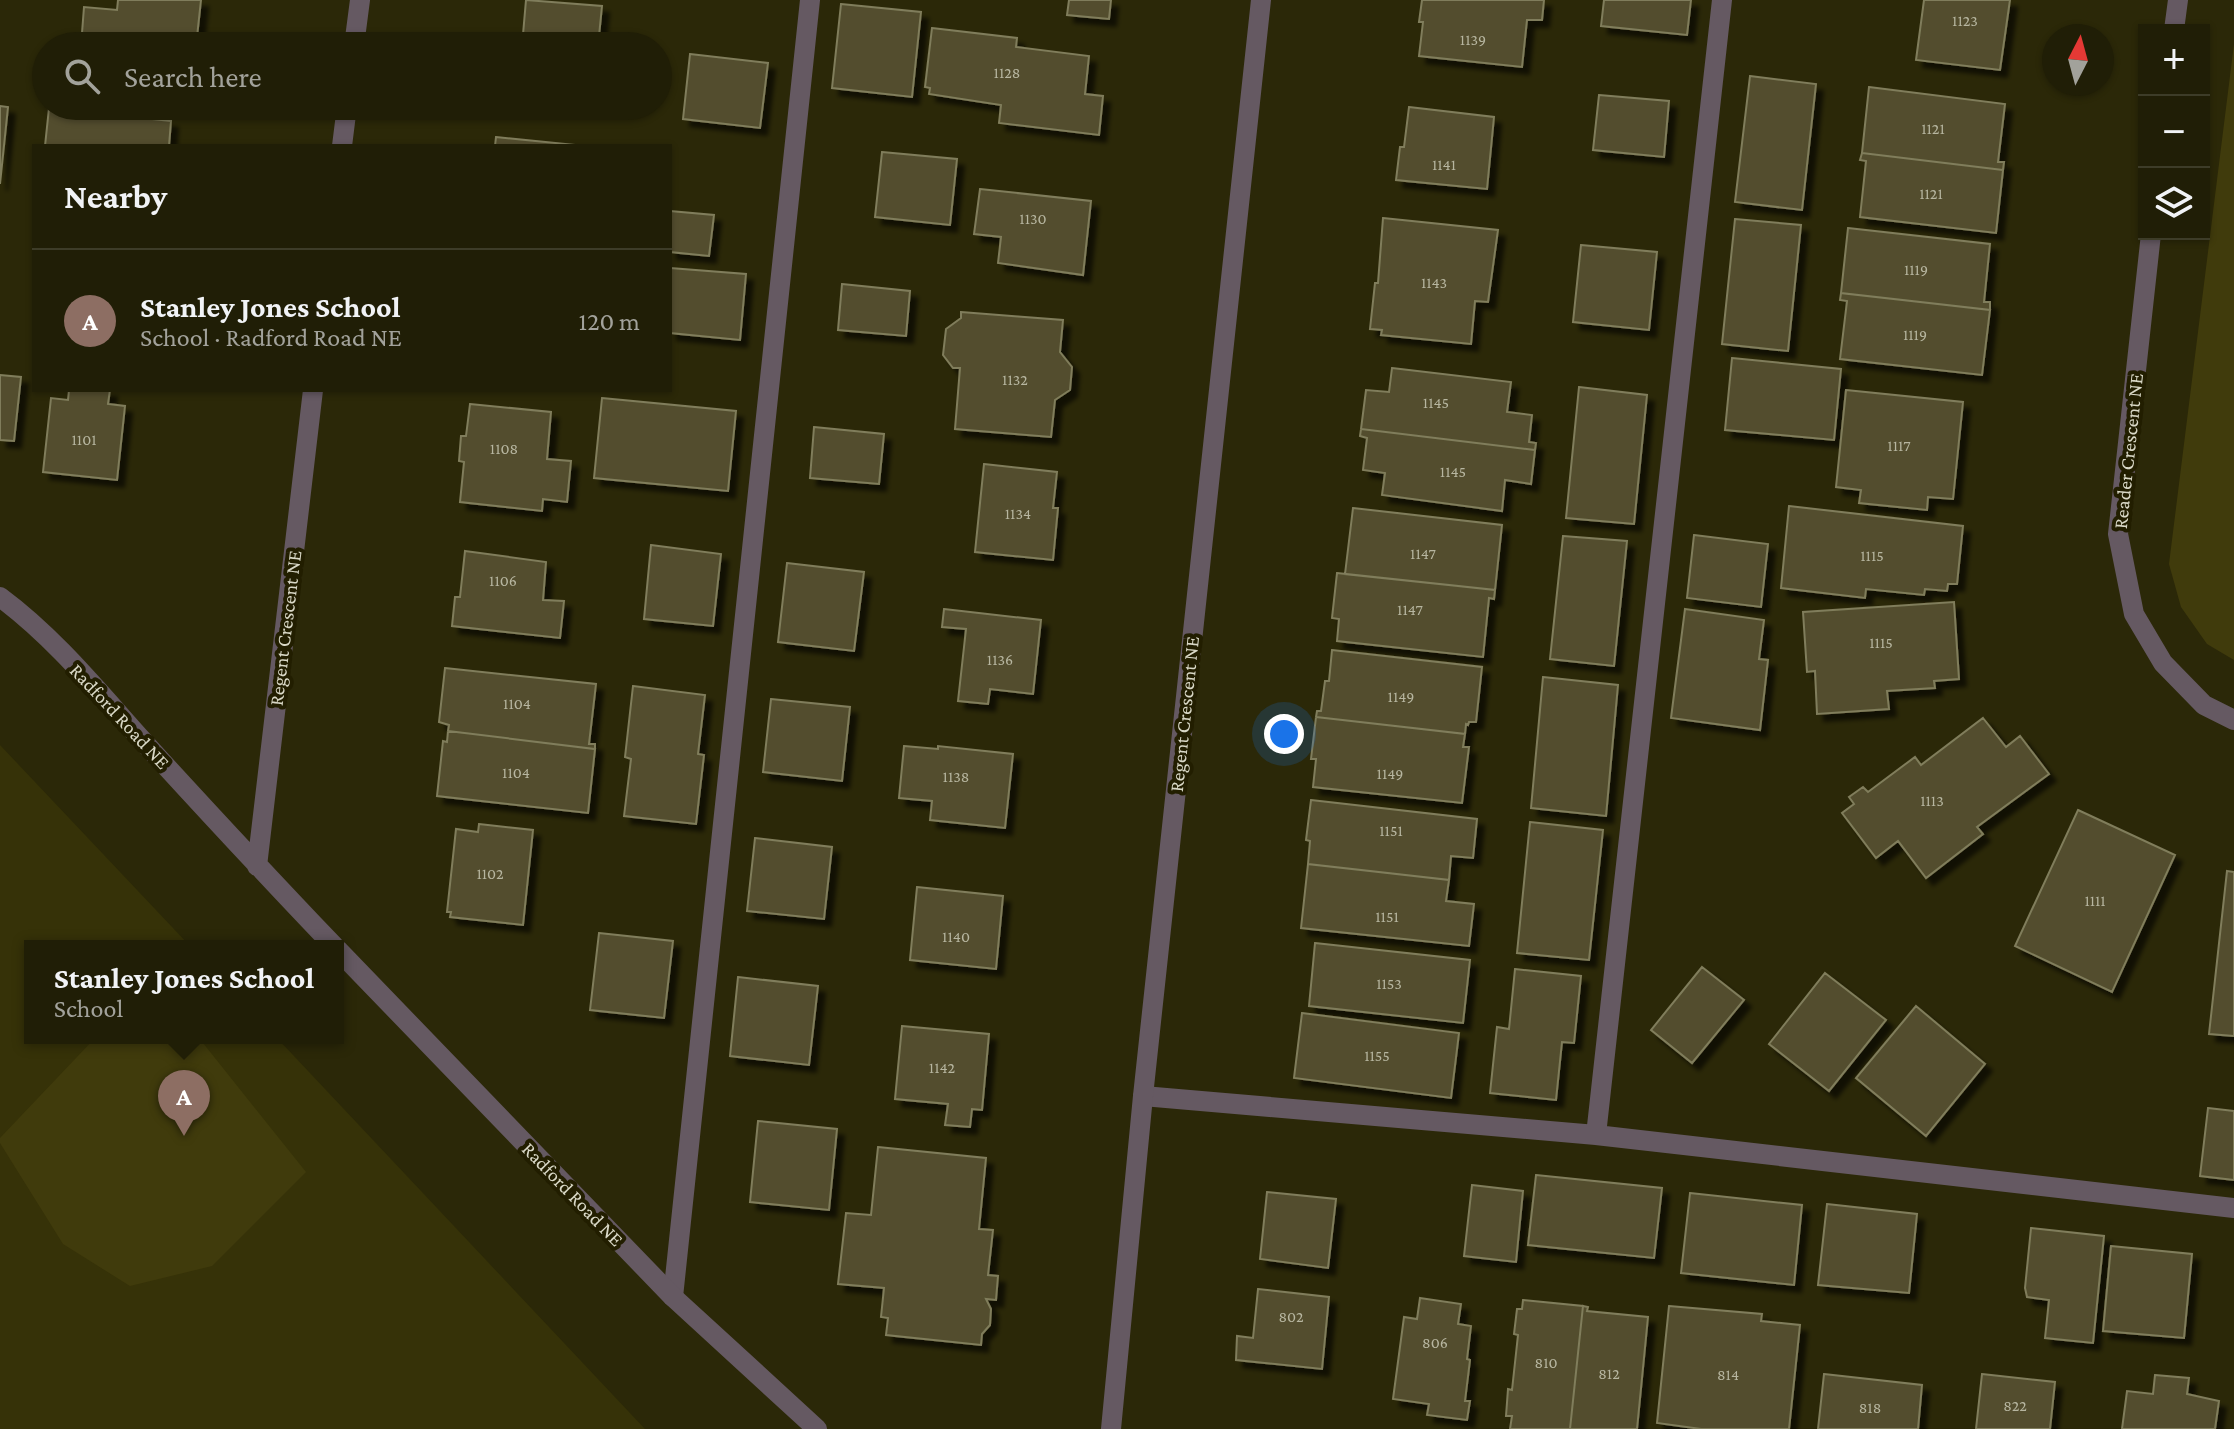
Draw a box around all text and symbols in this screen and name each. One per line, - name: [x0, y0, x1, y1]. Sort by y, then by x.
- house number: 1123: [1952, 12, 1978, 29]
- north arrow: [2042, 24, 2114, 96]
- map controls: [2138, 24, 2210, 240]
- button: +: [2138, 24, 2210, 96]
- house number: 1139: [1460, 31, 1486, 48]
- search box: [32, 32, 672, 120]
- icon: search: [60, 54, 104, 98]
- text: Search here: [124, 60, 262, 93]
- house number: 1128: [994, 64, 1020, 81]
- button: −: [2138, 96, 2210, 168]
- house number: 1121: [1921, 120, 1945, 137]
- house number: 1141: [1432, 156, 1456, 173]
- button: layers: [2138, 168, 2210, 240]
- text: Nearby: [64, 178, 167, 215]
- house number: 1121: [1919, 185, 1943, 202]
- house number: 1130: [1019, 210, 1047, 227]
- house number: 1119: [1904, 261, 1928, 278]
- house number: 1143: [1421, 274, 1447, 291]
- text: Stanley Jones School: [140, 290, 400, 323]
- text: A: [82, 307, 98, 336]
- text: 120 m: [579, 307, 640, 336]
- text: School · Radford Road NE: [140, 323, 402, 352]
- house number: 1119: [1903, 326, 1927, 343]
- house number: 1132: [1002, 371, 1028, 388]
- street label: Reader Crescent NE: [2109, 372, 2147, 530]
- house number: 1145: [1423, 394, 1449, 411]
- house number: 1101: [72, 431, 96, 448]
- house number: 1117: [1887, 437, 1911, 454]
- house number: 1108: [490, 440, 518, 457]
- house number: 1145: [1440, 463, 1466, 480]
- house number: 1134: [1005, 505, 1031, 522]
- house number: 1147: [1410, 545, 1437, 562]
- house number: 1115: [1860, 547, 1884, 564]
- street label: Regent Crescent NE: [265, 549, 306, 707]
- house number: 1106: [489, 572, 517, 589]
- house number: 1147: [1397, 601, 1424, 618]
- house number: 1115: [1869, 634, 1893, 651]
- street label: Regent Crescent NE: [1165, 635, 1204, 793]
- house number: 1136: [987, 651, 1013, 668]
- street label: Radford Road NE: [66, 659, 174, 773]
- house number: 1149: [1388, 688, 1414, 705]
- house number: 1104: [503, 695, 531, 712]
- your location: [1264, 714, 1304, 754]
- house number: 1104: [502, 764, 530, 781]
- house number: 1149: [1377, 765, 1403, 782]
- house number: 1138: [943, 768, 969, 785]
- house number: 1113: [1920, 792, 1944, 809]
- house number: 1151: [1379, 822, 1403, 839]
- house number: 1102: [476, 865, 504, 882]
- house number: 1111: [2084, 892, 2106, 909]
- house number: 1151: [1375, 908, 1399, 925]
- house number: 1140: [942, 928, 970, 945]
- popup: [24, 940, 344, 1044]
- text: Stanley Jones School: [54, 961, 314, 994]
- house number: 1153: [1376, 975, 1402, 992]
- text: School: [54, 994, 123, 1023]
- house number: 1155: [1364, 1047, 1390, 1064]
- house number: 1142: [929, 1059, 956, 1076]
- pin: A: [158, 1070, 210, 1136]
- street label: Radford Road NE: [518, 1138, 628, 1251]
- house number: 802: [1278, 1308, 1304, 1325]
- house number: 806: [1422, 1334, 1448, 1351]
- house number: 810: [1535, 1354, 1557, 1371]
- house number: 812: [1598, 1365, 1620, 1382]
- house number: 814: [1717, 1366, 1739, 1383]
- house number: 822: [2003, 1397, 2027, 1414]
- house number: 818: [1859, 1399, 1881, 1416]

